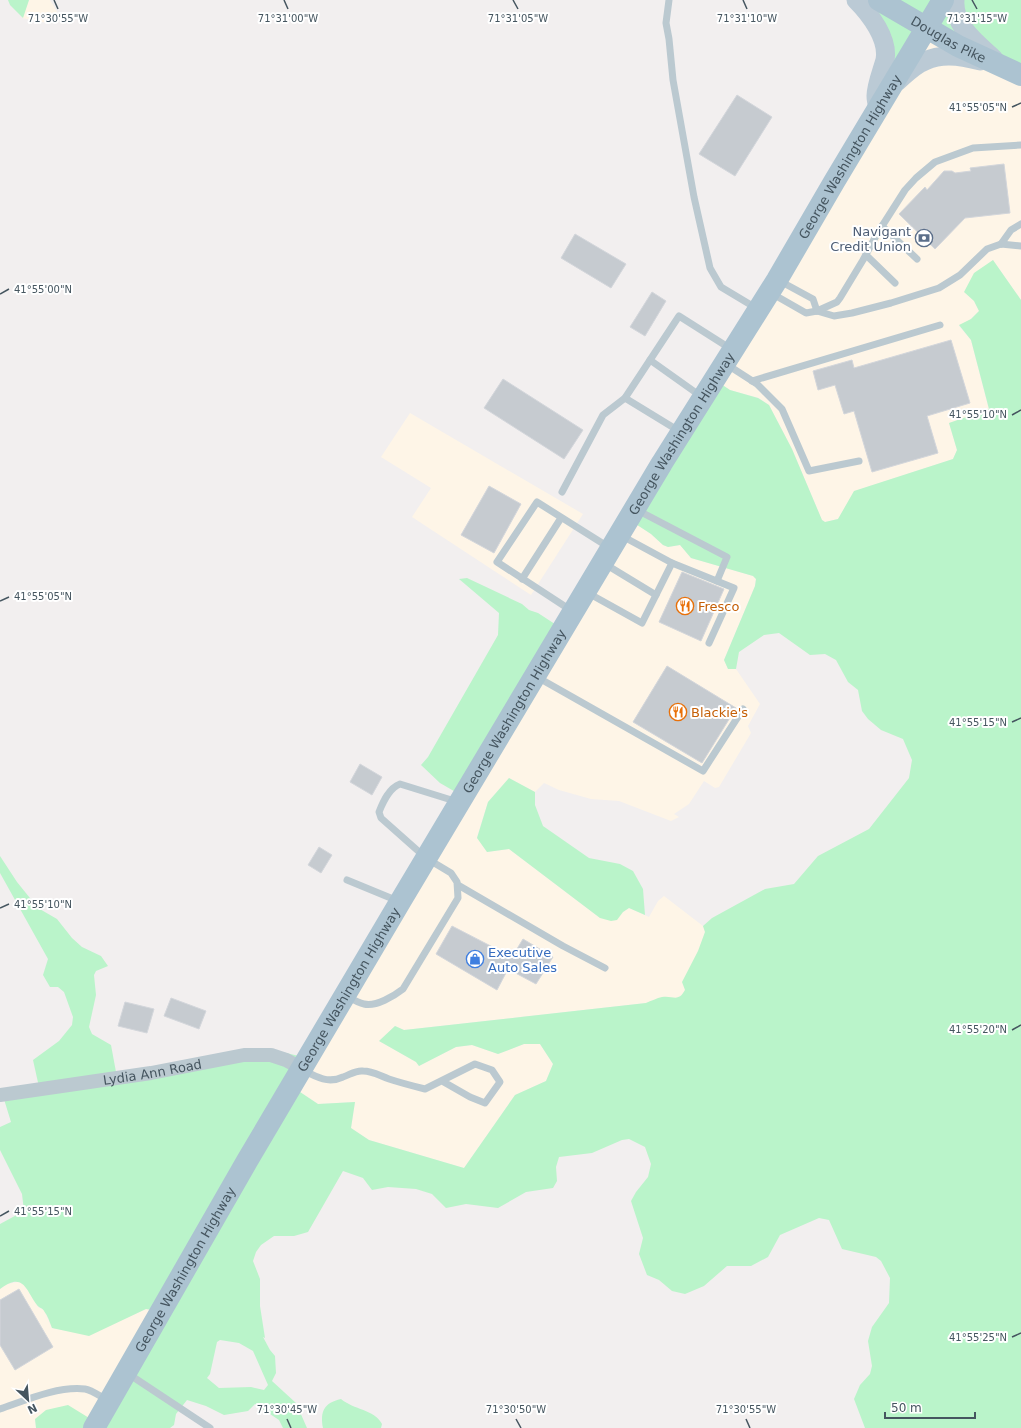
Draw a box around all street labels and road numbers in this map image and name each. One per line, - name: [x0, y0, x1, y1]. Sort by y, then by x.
- street label: Douglas Pike: [908, 13, 989, 65]
- street label: George Washington Highway: [795, 72, 904, 242]
- street label: George Washington Highway: [625, 349, 737, 518]
- street label: George Washington Highway: [459, 626, 569, 796]
- street label: George Washington Highway: [294, 904, 403, 1074]
- street label: Lydia Ann Road: [102, 1056, 203, 1087]
- street label: George Washington Highway: [132, 1183, 238, 1355]

